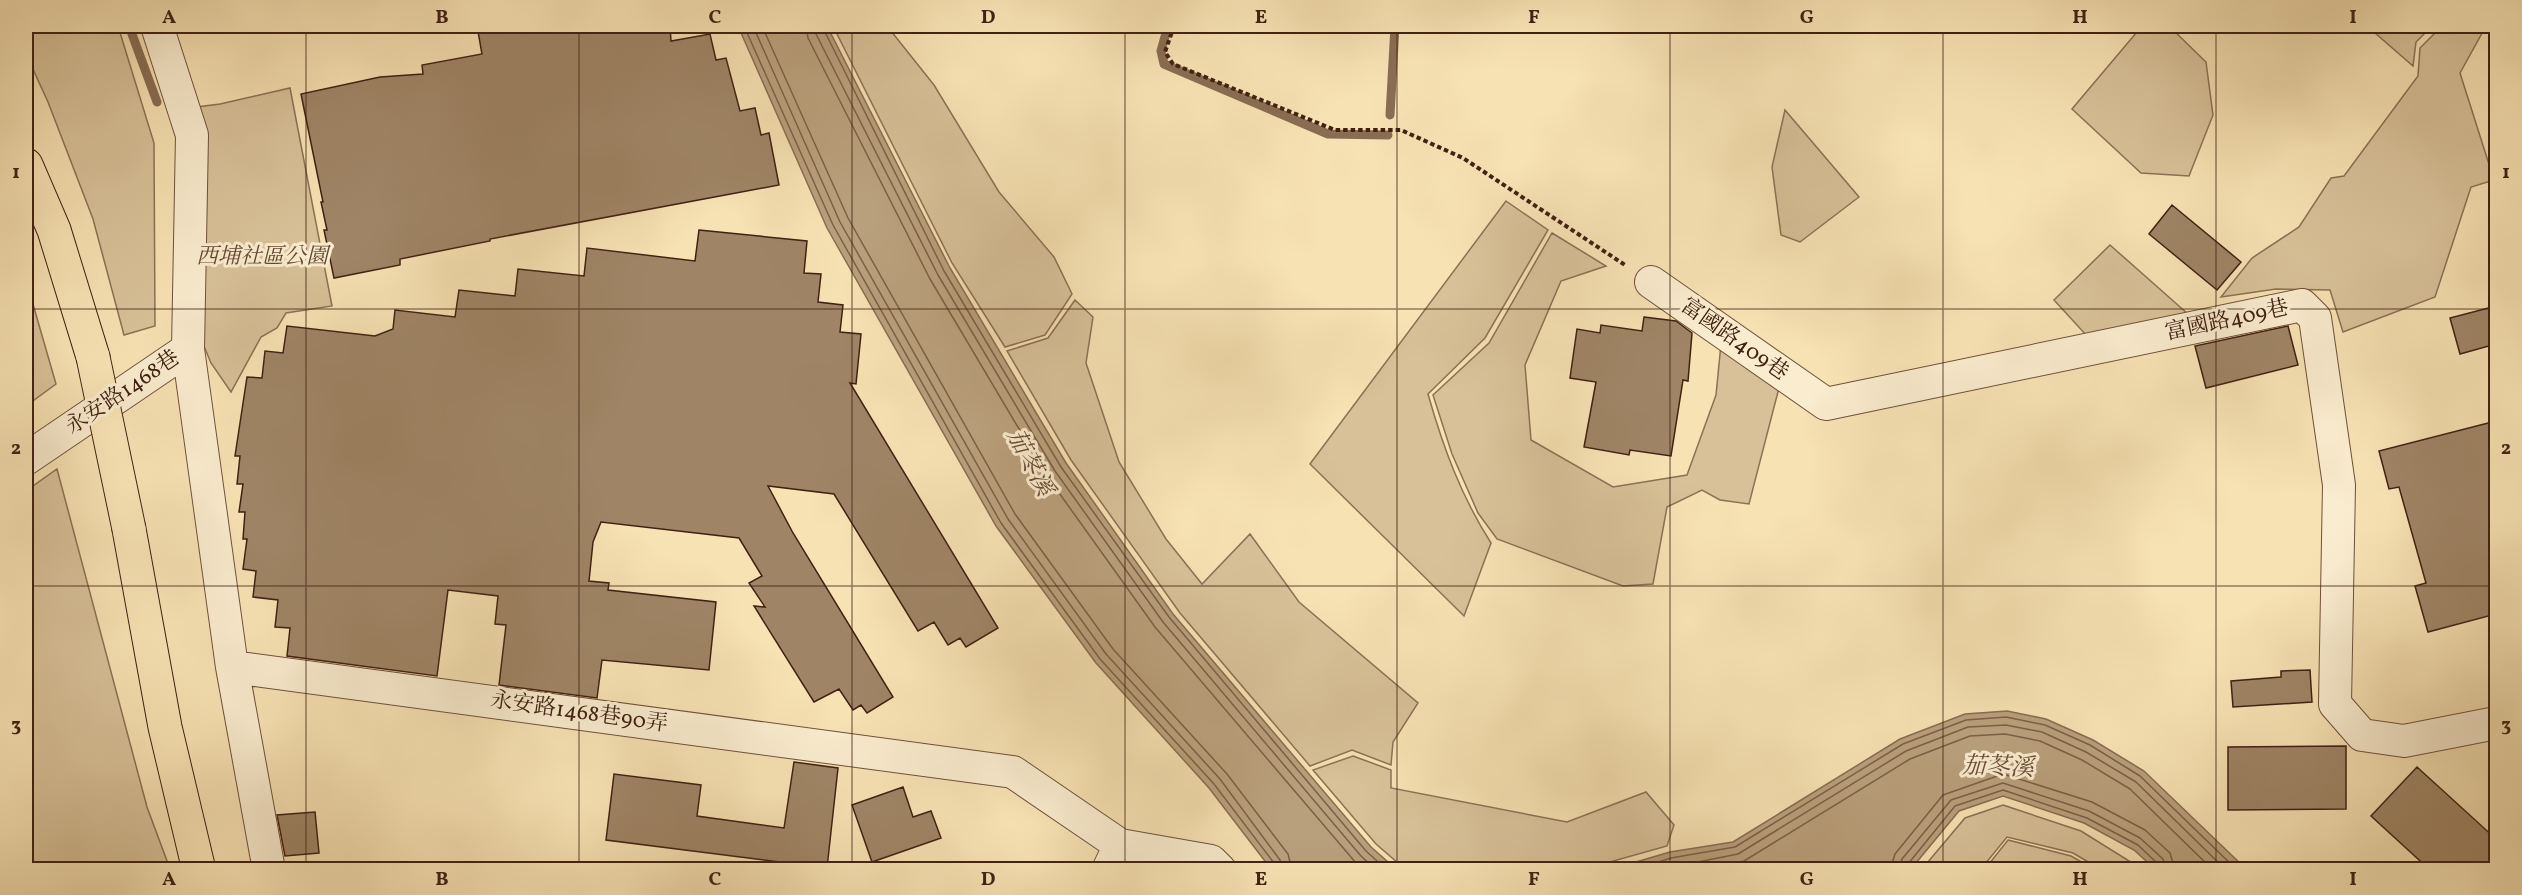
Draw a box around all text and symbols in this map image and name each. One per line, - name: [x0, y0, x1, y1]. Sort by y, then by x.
- text: A: [162, 4, 176, 32]
- text: B: [435, 4, 449, 32]
- text: C: [709, 4, 722, 32]
- text: D: [981, 4, 995, 32]
- text: E: [1255, 4, 1267, 32]
- text: F: [1528, 4, 1540, 32]
- text: G: [1800, 4, 1814, 32]
- text: H: [2072, 4, 2088, 32]
- text: I: [2349, 4, 2357, 32]
- text: 1: [12, 159, 20, 187]
- text: 1: [2502, 159, 2510, 187]
- park label: 西埔社區公園: [196, 242, 331, 273]
- street label: 富國路409巷: [1674, 291, 1794, 389]
- street label: 富國路409巷: [2162, 293, 2292, 349]
- street label: 永安路1468巷: [60, 343, 186, 443]
- water label: 茄苳溪: [997, 423, 1062, 505]
- text: 2: [11, 435, 21, 463]
- text: 2: [2501, 435, 2511, 463]
- street label: 永安路1468巷90弄: [488, 685, 670, 741]
- text: 3: [11, 712, 21, 740]
- text: 3: [2501, 712, 2511, 740]
- water label: 茄苳溪: [1961, 750, 2038, 786]
- text: A: [162, 866, 176, 894]
- text: B: [435, 866, 449, 894]
- text: C: [709, 866, 722, 894]
- text: D: [981, 866, 995, 894]
- text: E: [1255, 866, 1267, 894]
- text: F: [1528, 866, 1540, 894]
- text: G: [1800, 866, 1814, 894]
- text: H: [2072, 866, 2088, 894]
- text: I: [2349, 866, 2357, 894]

